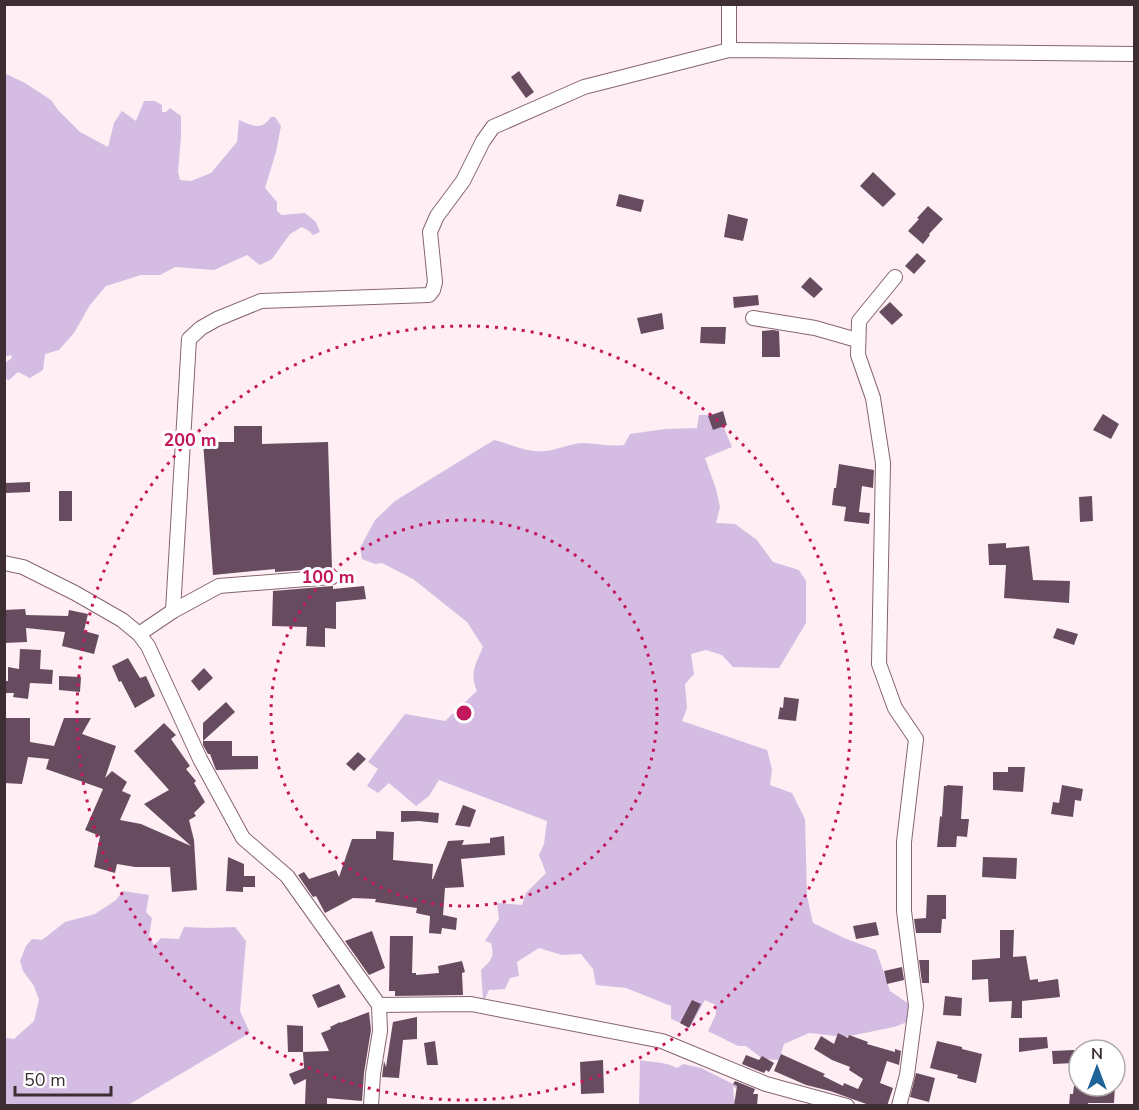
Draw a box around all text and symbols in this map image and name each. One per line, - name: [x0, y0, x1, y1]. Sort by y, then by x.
- text: 200 m: [163, 428, 217, 452]
- text: 100 m: [301, 565, 355, 589]
- centre of rings: [454, 703, 474, 723]
- north arrow: [1067, 1038, 1127, 1098]
- text: N: [1091, 1043, 1103, 1065]
- scale bar: [15, 1059, 111, 1097]
- text: 50 m: [24, 1068, 66, 1092]

